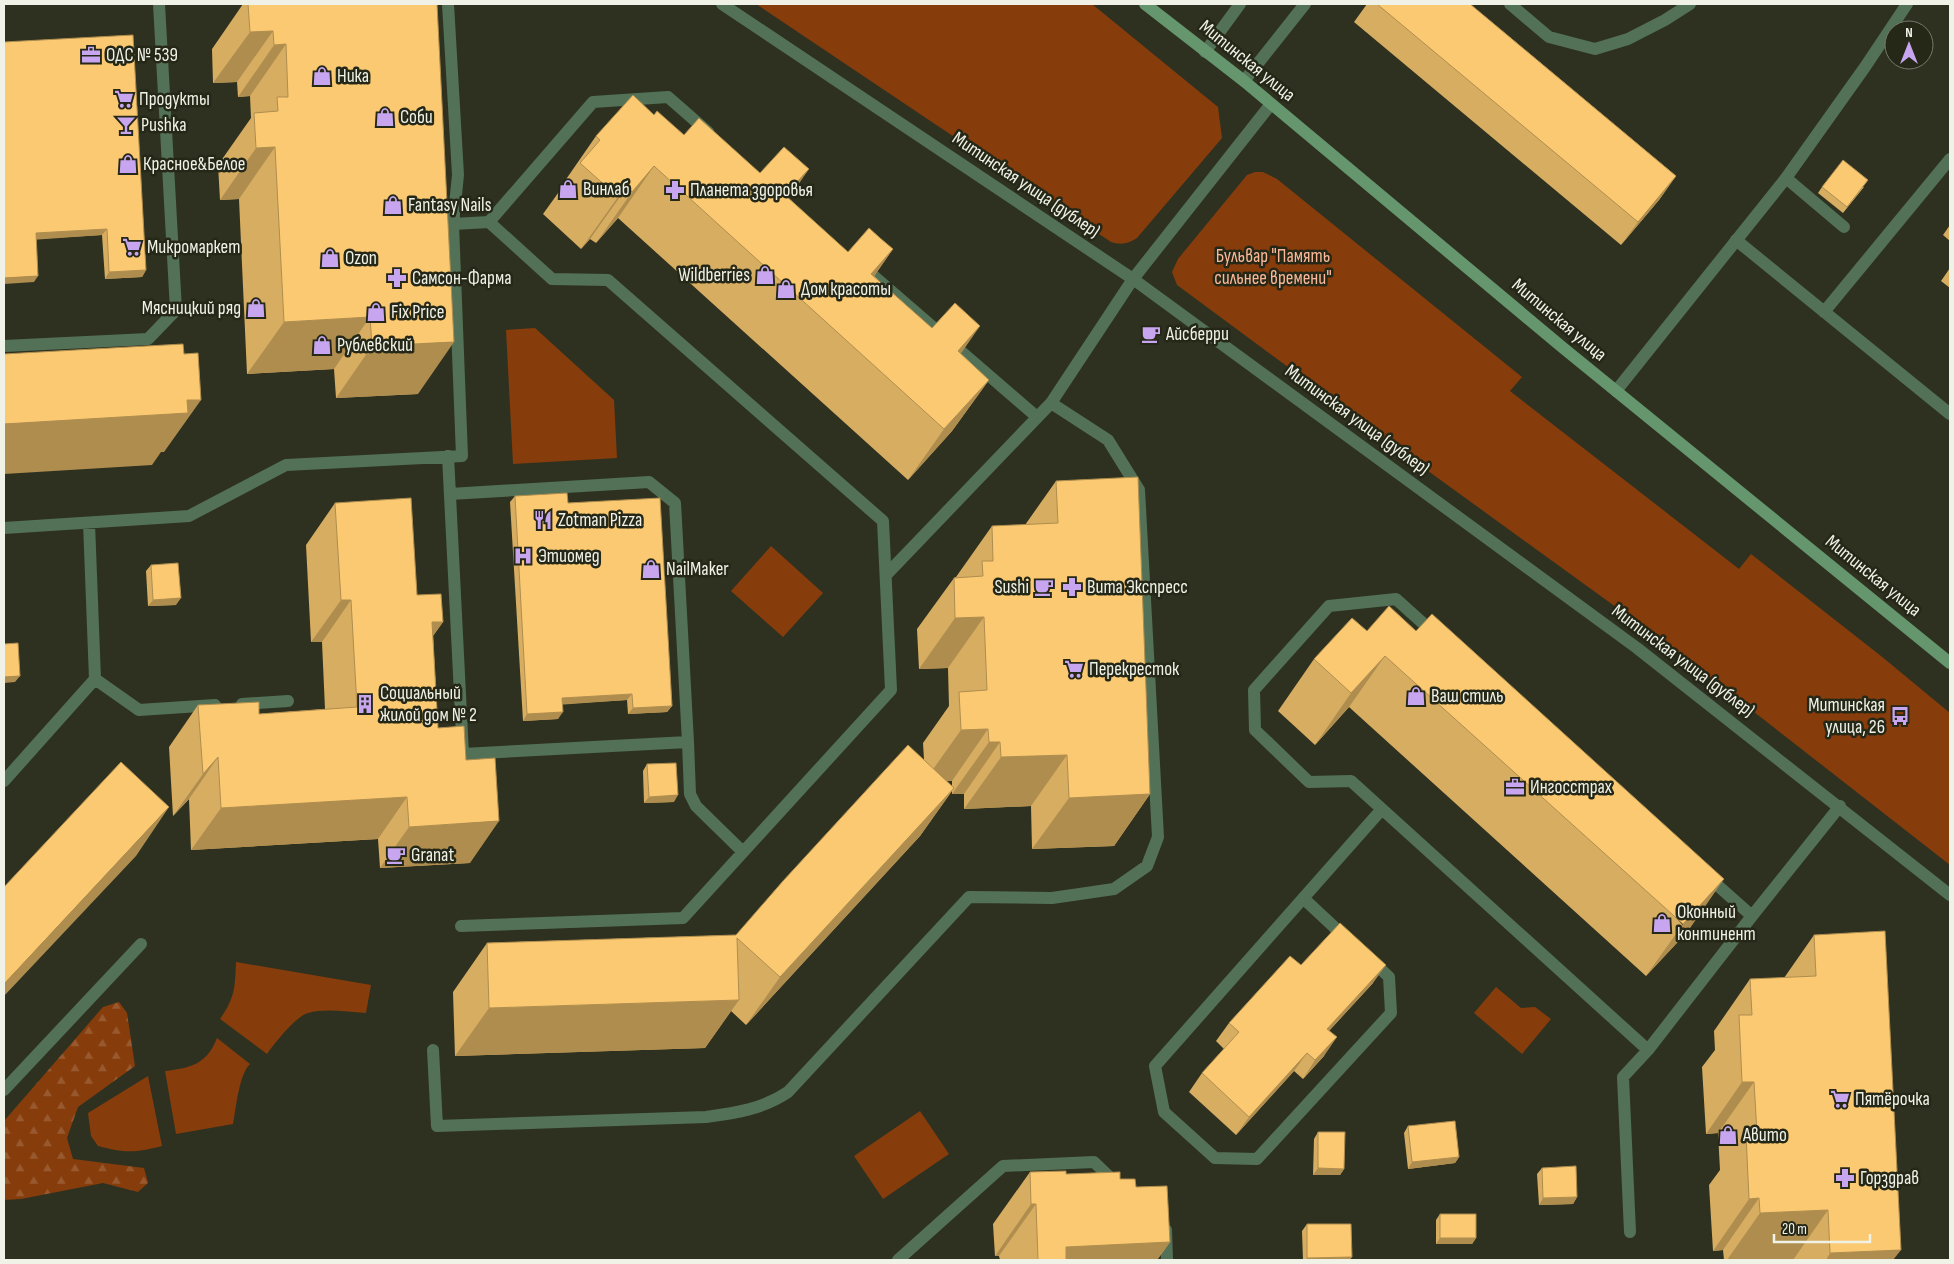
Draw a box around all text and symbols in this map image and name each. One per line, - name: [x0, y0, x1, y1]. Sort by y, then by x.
- street label: Митинская улица: [1194, 15, 1300, 107]
- north arrow: [1884, 20, 1934, 70]
- text: N: [1905, 24, 1913, 41]
- office icon: ОДС № 539: [80, 44, 102, 66]
- place label: ОДС № 539: [106, 44, 178, 67]
- shop icon: Ника: [311, 65, 333, 87]
- place label: Ника: [337, 65, 369, 88]
- supermarket icon: Продукты: [113, 88, 135, 110]
- place label: Продукты: [139, 88, 210, 111]
- shop icon: Соби: [374, 106, 396, 128]
- place label: Соби: [400, 106, 433, 129]
- bar icon: Pushka: [115, 114, 137, 136]
- place label: Pushka: [141, 114, 187, 137]
- street label: Митинская улица (дублер): [948, 127, 1104, 243]
- shop icon: Красное&Белое: [117, 153, 139, 175]
- place label: Красное&Белое: [143, 153, 245, 176]
- shop icon: Винлаб: [557, 178, 579, 200]
- place label: Винлаб: [583, 178, 630, 201]
- pharmacy icon: Планета здоровья: [664, 179, 686, 201]
- place label: Планета здоровья: [690, 179, 813, 202]
- shop icon: Fantasy Nails: [382, 194, 404, 216]
- place label: Fantasy Nails: [408, 194, 492, 217]
- supermarket icon: Микромаркет: [121, 236, 143, 258]
- place label: Микромаркет: [147, 236, 240, 259]
- park label: Бульвар "Память сильнее времени": [1214, 245, 1332, 290]
- shop icon: Ozon: [319, 247, 341, 269]
- place label: Ozon: [345, 247, 377, 270]
- place label: Wildberries: [678, 264, 750, 287]
- shop icon: Wildberries: [754, 264, 776, 286]
- pharmacy icon: Самсон-Фарма: [386, 267, 408, 289]
- place label: Самсон-Фарма: [412, 267, 511, 290]
- street label: Митинская улица: [1507, 274, 1611, 366]
- shop icon: Дом красоты: [775, 278, 797, 300]
- place label: Дом красоты: [801, 278, 891, 301]
- place label: Мясницкий ряд: [142, 297, 241, 320]
- shop icon: Мясницкий ряд: [245, 297, 267, 319]
- shop icon: Fix Price: [365, 301, 387, 323]
- place label: Fix Price: [391, 301, 444, 324]
- cafe icon: Айсберри: [1140, 323, 1162, 345]
- place label: Айсберри: [1165, 323, 1229, 346]
- shop icon: Рублевский: [311, 334, 333, 356]
- place label: Рублевский: [337, 334, 413, 357]
- street label: Митинская улица (дублер): [1280, 360, 1434, 480]
- restaurant icon: Zotman Pizza: [532, 509, 554, 531]
- place label: Zotman Pizza: [558, 509, 642, 532]
- street label: Митинская улица: [1820, 530, 1926, 622]
- hospital icon: Этиомед: [512, 545, 534, 567]
- place label: Этиомед: [538, 545, 600, 568]
- shop icon: NailMaker: [640, 558, 662, 580]
- place label: NailMaker: [666, 558, 729, 581]
- place label: Sushi: [994, 576, 1029, 599]
- cafe icon: Sushi: [1033, 576, 1055, 598]
- pharmacy icon: Вита Экспресс: [1061, 576, 1083, 598]
- place label: Вита Экспресс: [1087, 576, 1188, 599]
- street label: Митинская улица (дублер): [1607, 600, 1759, 722]
- supermarket icon: Перекресток: [1063, 658, 1085, 680]
- place label: Перекресток: [1089, 658, 1180, 681]
- place label: Социальный жилой дом № 2: [380, 682, 477, 727]
- shop icon: Ваш стиль: [1405, 685, 1427, 707]
- place label: Ваш стиль: [1431, 685, 1504, 708]
- building icon: Социальный жилой дом № 2: [354, 693, 376, 715]
- place label: Митинская улица, 26: [1808, 694, 1885, 739]
- bus stop icon: Митинская улица, 26: [1889, 705, 1911, 727]
- office icon: Ингосстрах: [1504, 776, 1526, 798]
- place label: Ингосстрах: [1530, 776, 1612, 799]
- cafe icon: Granat: [385, 844, 407, 866]
- place label: Granat: [411, 844, 454, 867]
- place label: Оконный континент: [1677, 901, 1756, 946]
- shop icon: Оконный континент: [1651, 912, 1673, 934]
- supermarket icon: Пятёрочка: [1829, 1088, 1851, 1110]
- place label: Пятёрочка: [1855, 1088, 1930, 1111]
- shop icon: Авито: [1717, 1124, 1739, 1146]
- place label: Авито: [1742, 1124, 1787, 1147]
- pharmacy icon: Горздрав: [1834, 1167, 1856, 1189]
- place label: Горздрав: [1860, 1167, 1919, 1190]
- scale bar: [1774, 1212, 1870, 1244]
- text: 20 m: [1782, 1220, 1807, 1239]

